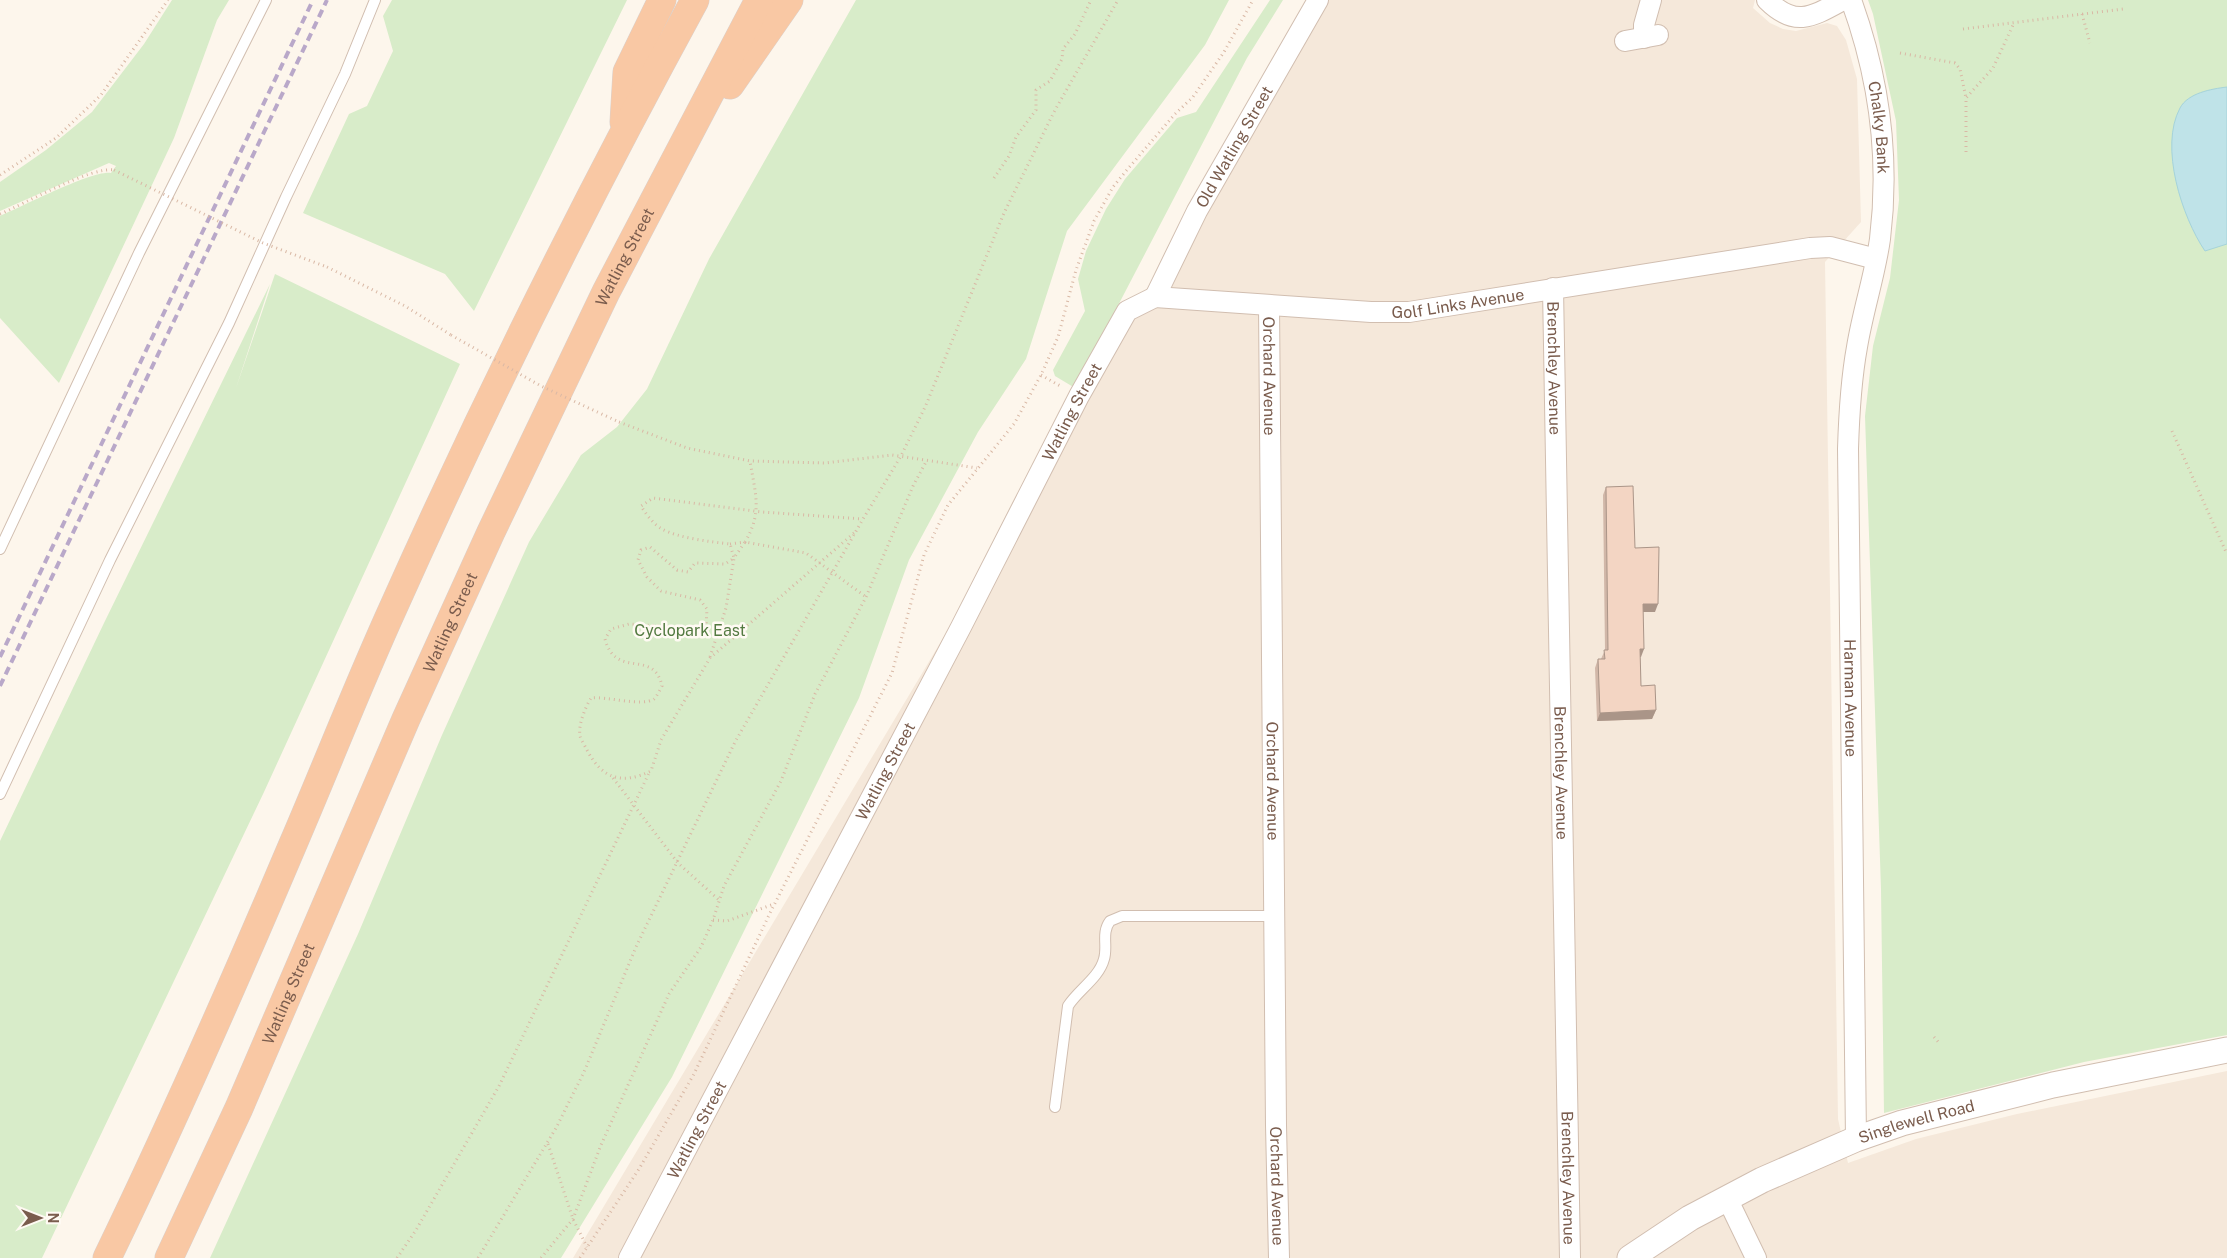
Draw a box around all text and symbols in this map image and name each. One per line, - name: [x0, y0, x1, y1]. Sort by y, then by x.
- street label: Chalky Bank: [1865, 79, 1893, 174]
- street label: Old Watling Street: [1192, 82, 1276, 211]
- street label: Watling Street: [591, 205, 658, 309]
- street label: Golf Links Avenue: [1392, 284, 1525, 322]
- street label: Brenchley Avenue: [1544, 301, 1565, 435]
- street label: Orchard Avenue: [1260, 316, 1280, 436]
- street label: Watling Street: [1038, 359, 1105, 464]
- street label: Watling Street: [419, 569, 481, 675]
- park label: Cyclopark East: [634, 621, 746, 640]
- street label: Harman Avenue: [1841, 639, 1861, 757]
- street label: Brenchley Avenue: [1551, 706, 1572, 840]
- street label: Watling Street: [852, 719, 919, 824]
- street label: Orchard Avenue: [1263, 721, 1283, 841]
- street label: Watling Street: [258, 940, 318, 1047]
- street label: Watling Street: [663, 1077, 730, 1182]
- street label: Singlewell Road: [1856, 1096, 1976, 1147]
- street label: Brenchley Avenue: [1558, 1111, 1579, 1245]
- street label: Orchard Avenue: [1267, 1126, 1288, 1246]
- north arrow: [15, 1193, 65, 1243]
- text: N: [45, 1213, 61, 1223]

